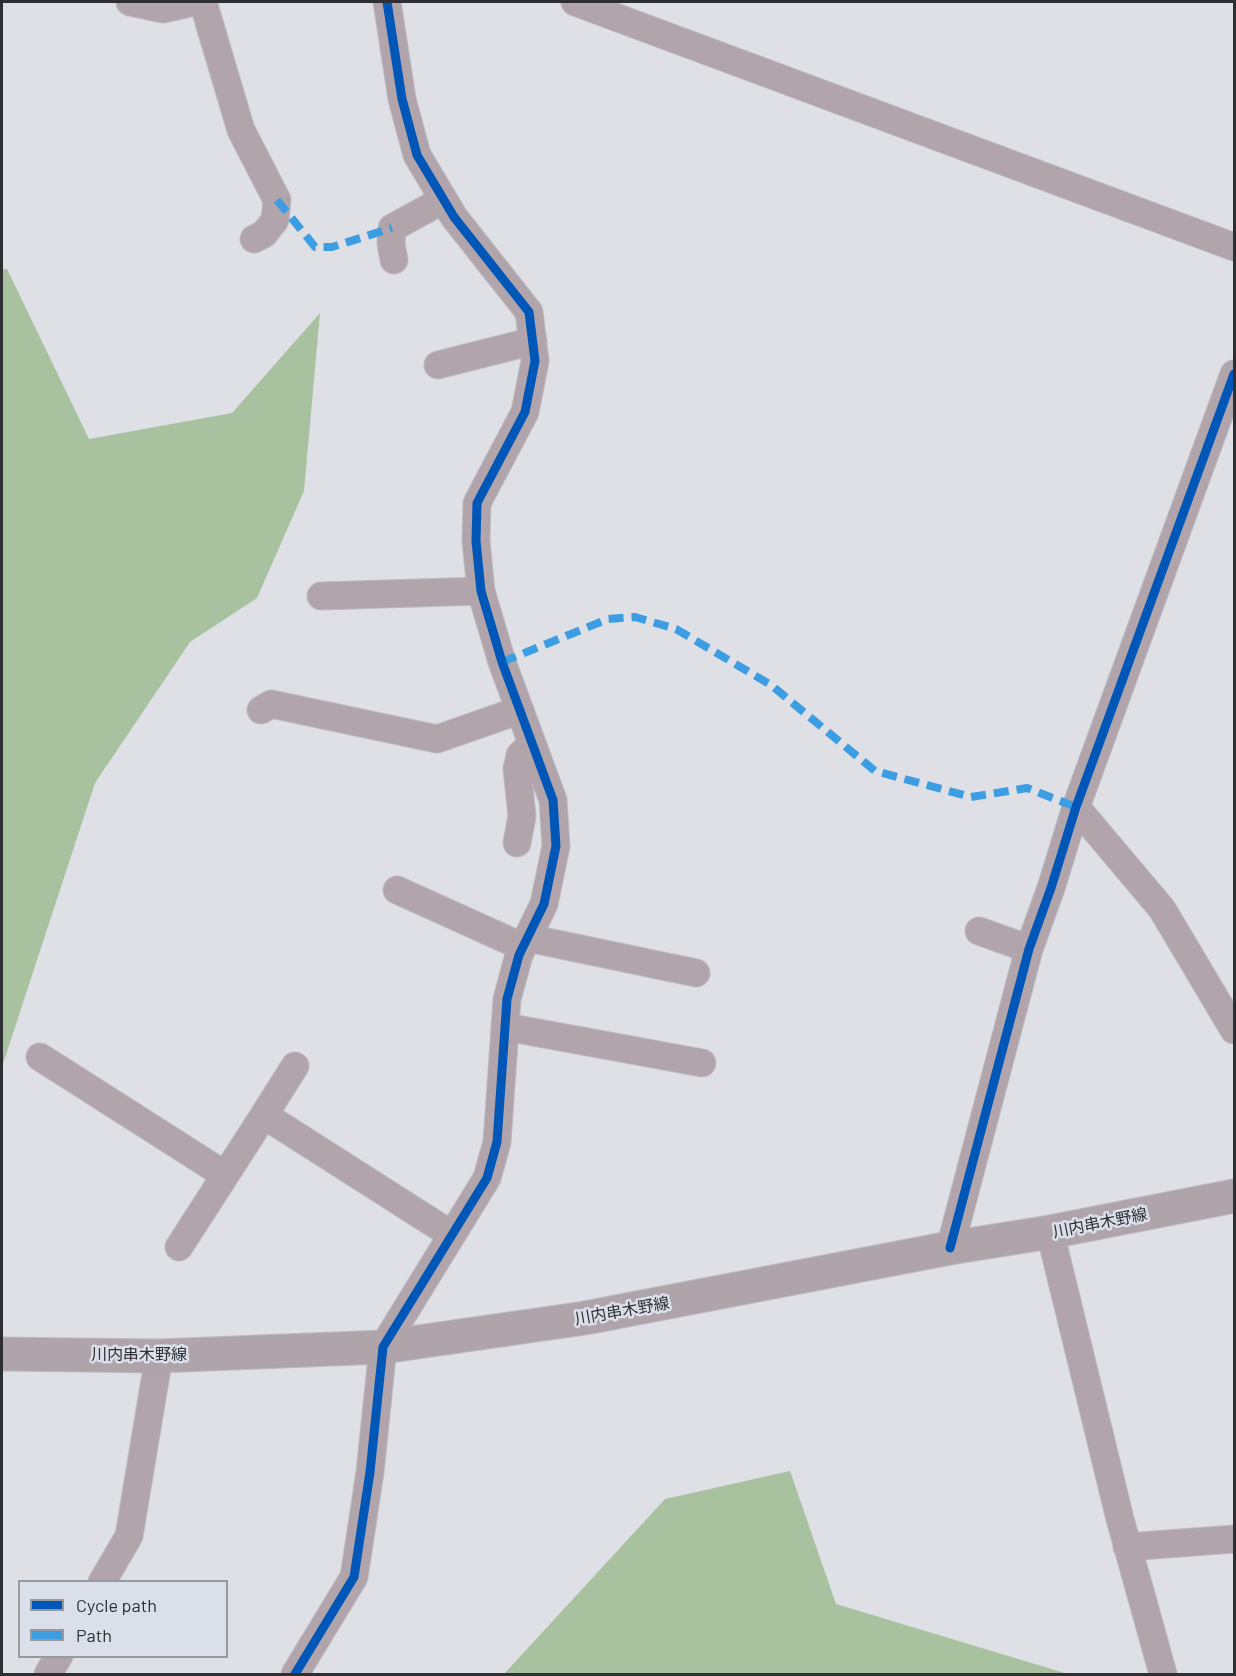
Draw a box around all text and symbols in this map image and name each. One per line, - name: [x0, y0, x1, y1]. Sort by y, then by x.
- street label: 川内串木野線: [1051, 1204, 1149, 1242]
- street label: 川内串木野線: [573, 1293, 671, 1329]
- street label: 川内串木野線: [91, 1345, 187, 1365]
- legend: [18, 1580, 228, 1658]
- text: Cycle path: [76, 1594, 157, 1616]
- text: Path: [76, 1624, 112, 1646]

